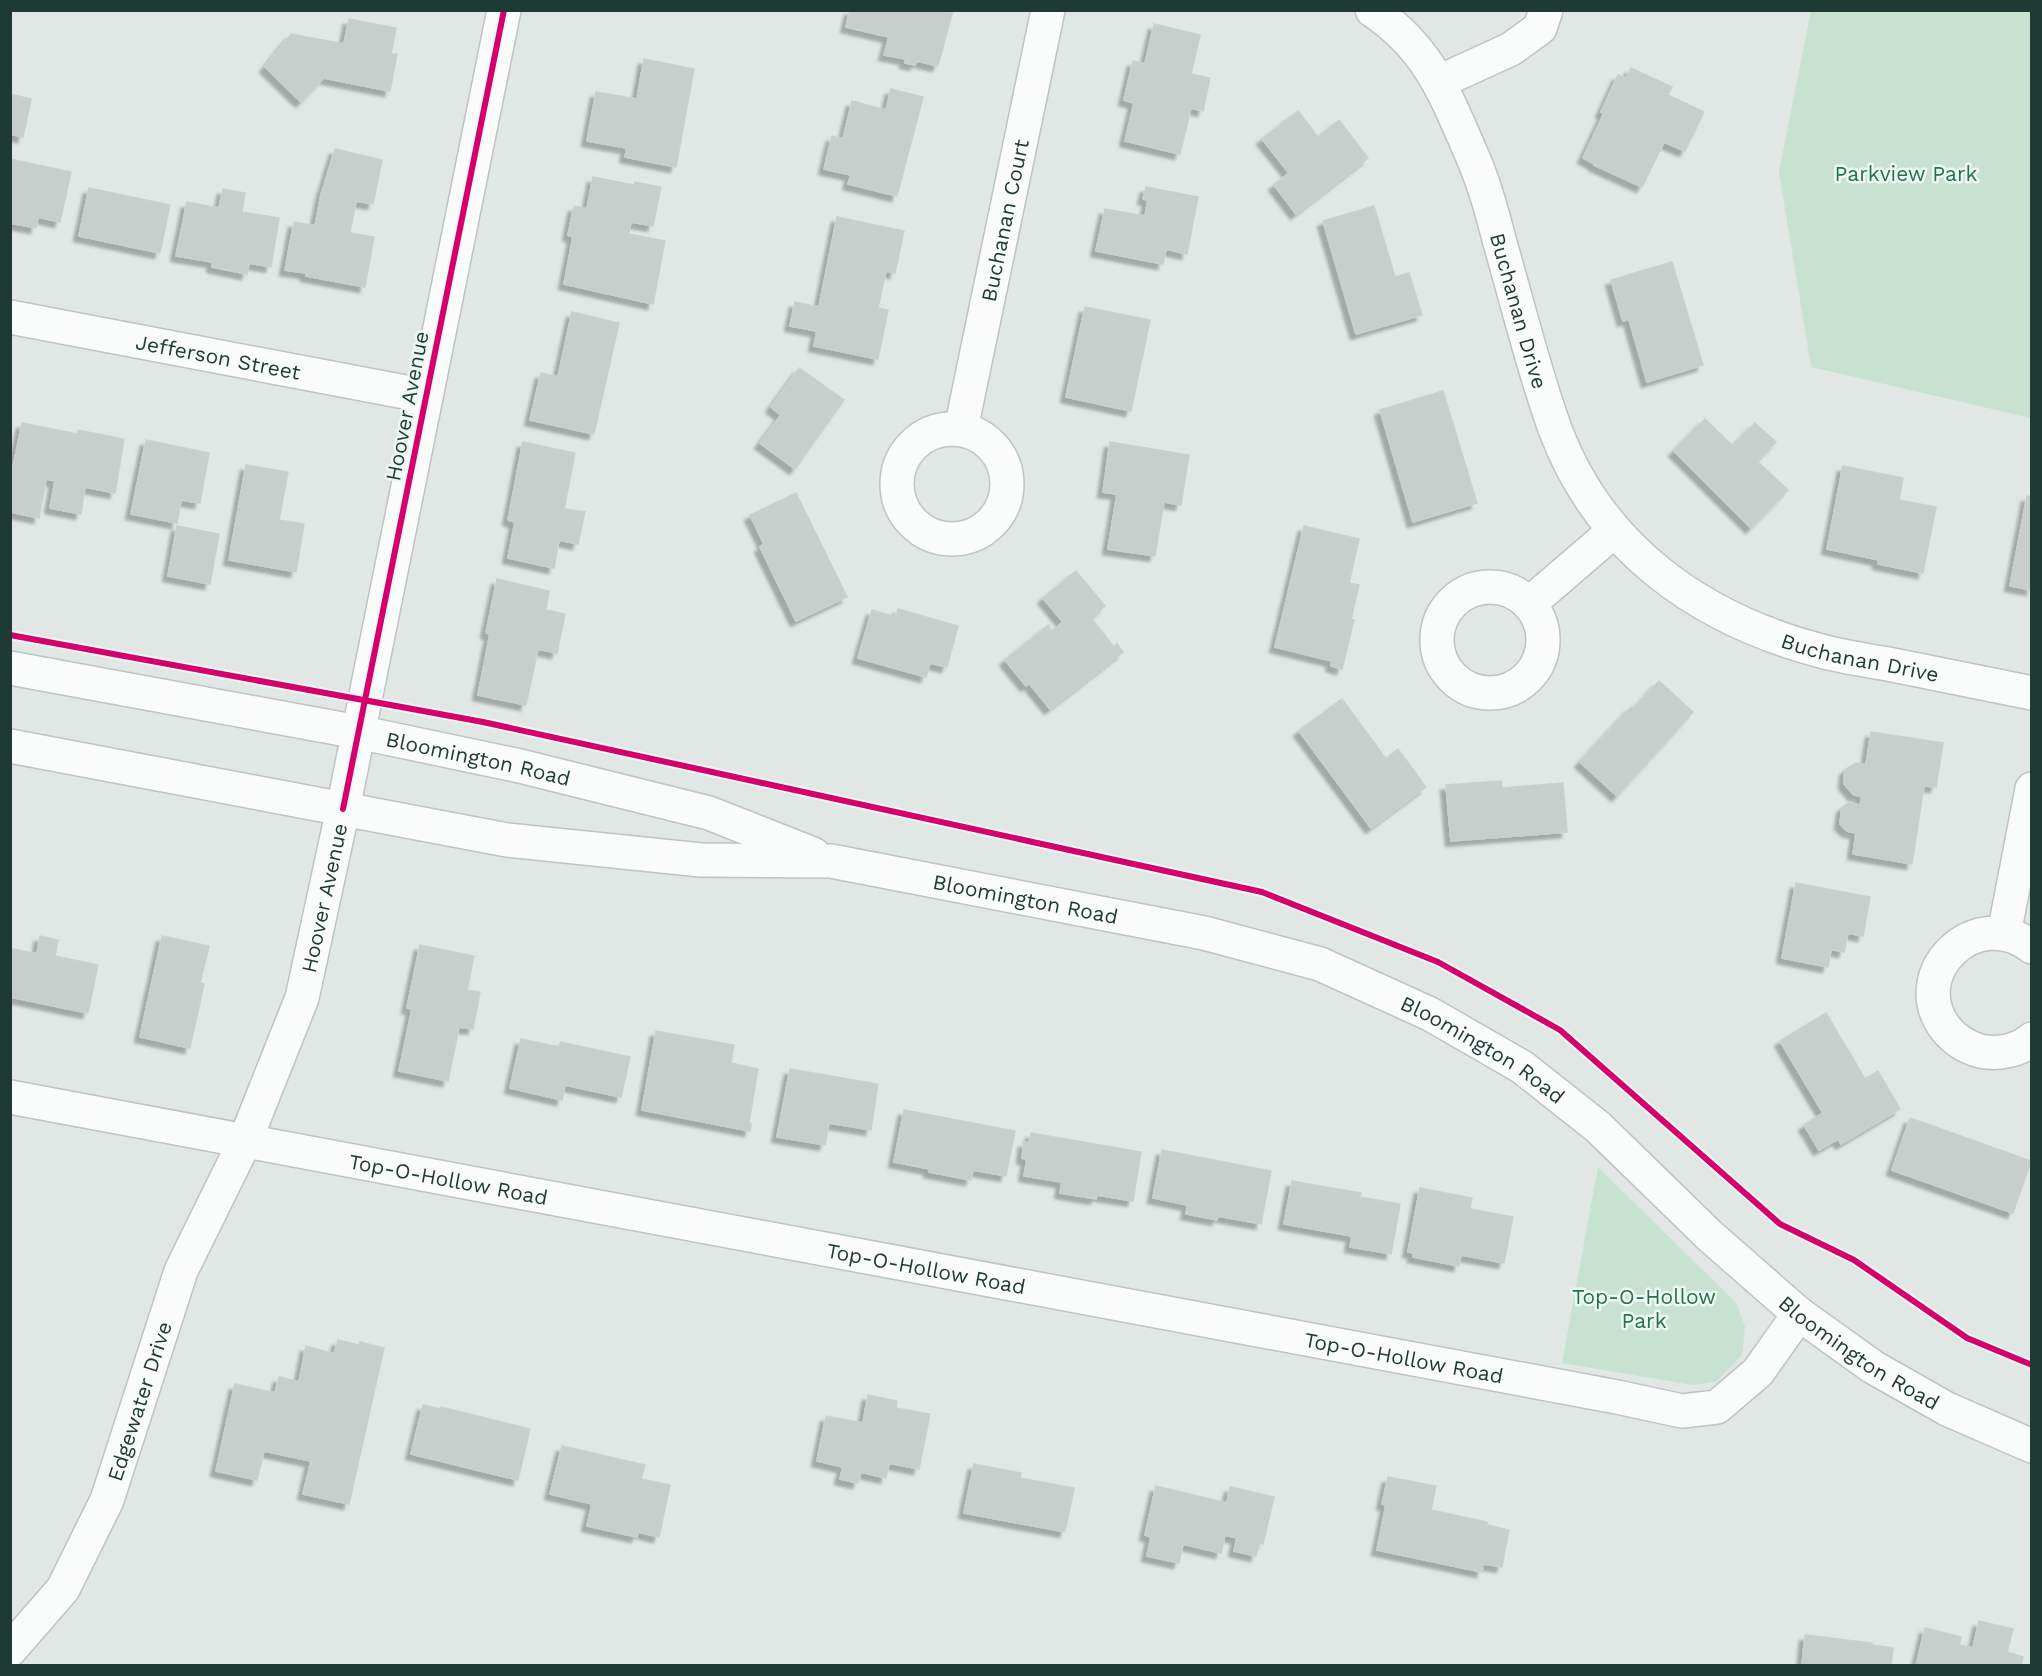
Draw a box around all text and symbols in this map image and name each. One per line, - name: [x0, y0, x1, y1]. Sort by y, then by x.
- street label: Buchanan Court: [975, 137, 1033, 304]
- park label: Parkview Park: [1835, 161, 1978, 186]
- street label: Buchanan Drive: [1485, 230, 1553, 392]
- street label: Jefferson Street: [134, 329, 303, 384]
- street label: Hoover Avenue: [380, 329, 434, 483]
- street label: Buchanan Drive: [1778, 627, 1941, 687]
- street label: Bloomington Road: [384, 726, 573, 791]
- street label: Hoover Avenue: [295, 821, 352, 975]
- street label: Bloomington Road: [931, 868, 1120, 929]
- street label: Bloomington Road: [1397, 990, 1570, 1109]
- street label: Top-O-Hollow Road: [347, 1148, 550, 1210]
- street label: Top-O-Hollow Road: [825, 1237, 1028, 1299]
- park label: Top-O-Hollow Park: [1572, 1284, 1716, 1333]
- street label: Bloomington Road: [1774, 1290, 1944, 1415]
- street label: Edgewater Drive: [101, 1318, 176, 1484]
- street label: Top-O-Hollow Road: [1302, 1326, 1505, 1388]

